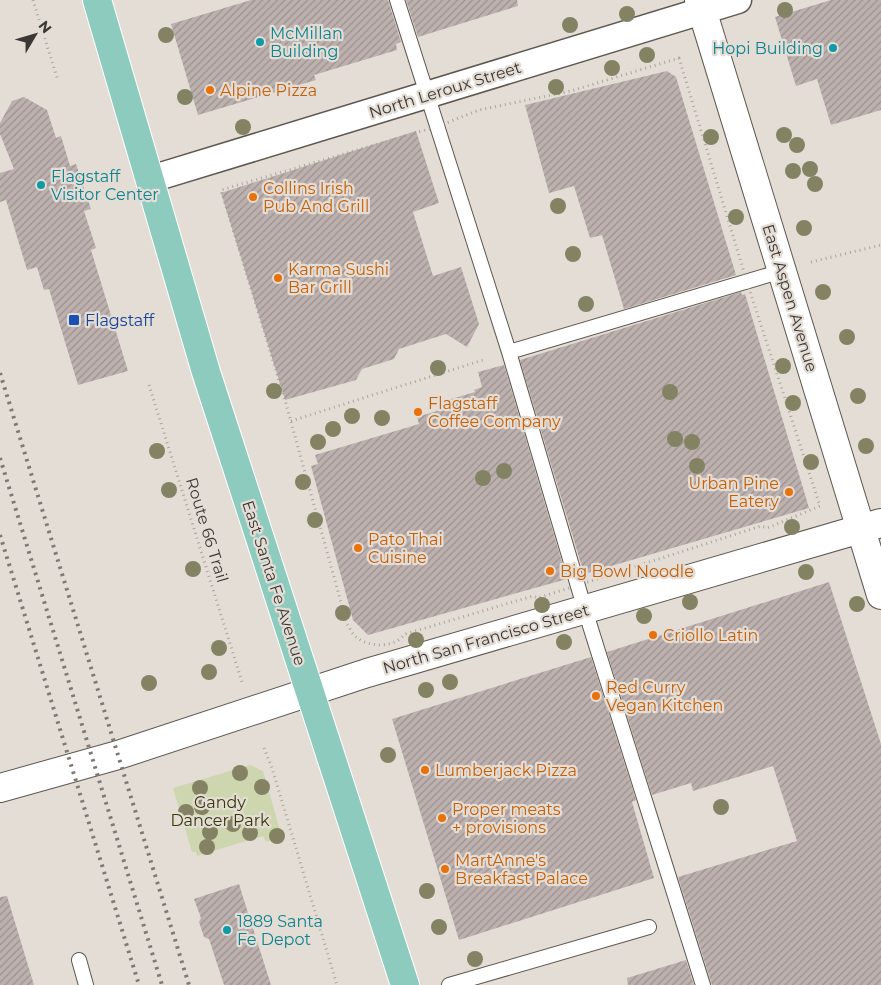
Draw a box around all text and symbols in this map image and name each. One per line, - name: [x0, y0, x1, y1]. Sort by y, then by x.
- north arrow: [10, 10, 60, 60]
- text: N: [35, 17, 56, 37]
- place label: McMillan Building: [270, 24, 343, 61]
- marker: McMillan Building: [254, 36, 266, 48]
- place label: Hopi Building: [712, 39, 823, 58]
- marker: Hopi Building: [827, 42, 839, 54]
- street label: North Leroux Street: [367, 58, 524, 122]
- place label: Alpine Pizza: [220, 81, 317, 100]
- marker: Alpine Pizza: [204, 84, 216, 96]
- place label: Flagstaff Visitor Center: [51, 167, 159, 204]
- marker: Flagstaff Visitor Center: [35, 179, 47, 191]
- place label: Collins Irish Pub And Grill: [263, 179, 369, 216]
- marker: Collins Irish Pub And Grill: [247, 191, 259, 203]
- street label: East Aspen Avenue: [758, 222, 822, 374]
- place label: Karma Sushi Bar Grill: [288, 260, 389, 297]
- marker: Karma Sushi Bar Grill: [272, 272, 284, 284]
- place label: Flagstaff: [85, 311, 155, 330]
- marker: Flagstaff: [67, 313, 81, 327]
- place label: Flagstaff Coffee Company: [428, 394, 561, 431]
- marker: Flagstaff Coffee Company: [412, 406, 424, 418]
- place label: Urban Pine Eatery: [689, 474, 779, 511]
- street label: Route 66 Trail: [182, 475, 232, 585]
- marker: Urban Pine Eatery: [783, 486, 795, 498]
- street label: East Santa Fe Avenue: [238, 498, 310, 668]
- place label: Pato Thai Cuisine: [368, 530, 443, 567]
- marker: Pato Thai Cuisine: [352, 542, 364, 554]
- place label: Big Bowl Noodle: [560, 562, 694, 581]
- marker: Big Bowl Noodle: [544, 565, 556, 577]
- street label: North San Francisco Street: [381, 600, 592, 678]
- place label: Criollo Latin: [663, 626, 758, 645]
- marker: Criollo Latin: [647, 629, 659, 641]
- place label: Red Curry Vegan Kitchen: [606, 678, 723, 715]
- marker: Red Curry Vegan Kitchen: [590, 690, 602, 702]
- place label: Lumberjack Pizza: [435, 761, 577, 780]
- marker: Lumberjack Pizza: [419, 764, 431, 776]
- park label: Gandy Dancer Park: [170, 793, 270, 830]
- place label: Proper meats + provisions: [452, 800, 561, 837]
- marker: Proper meats + provisions: [436, 812, 448, 824]
- place label: MartAnne's Breakfast Palace: [455, 851, 588, 888]
- marker: MartAnne's Breakfast Palace: [439, 863, 451, 875]
- place label: 1889 Santa Fe Depot: [237, 912, 323, 949]
- marker: 1889 Santa Fe Depot: [221, 924, 233, 936]

